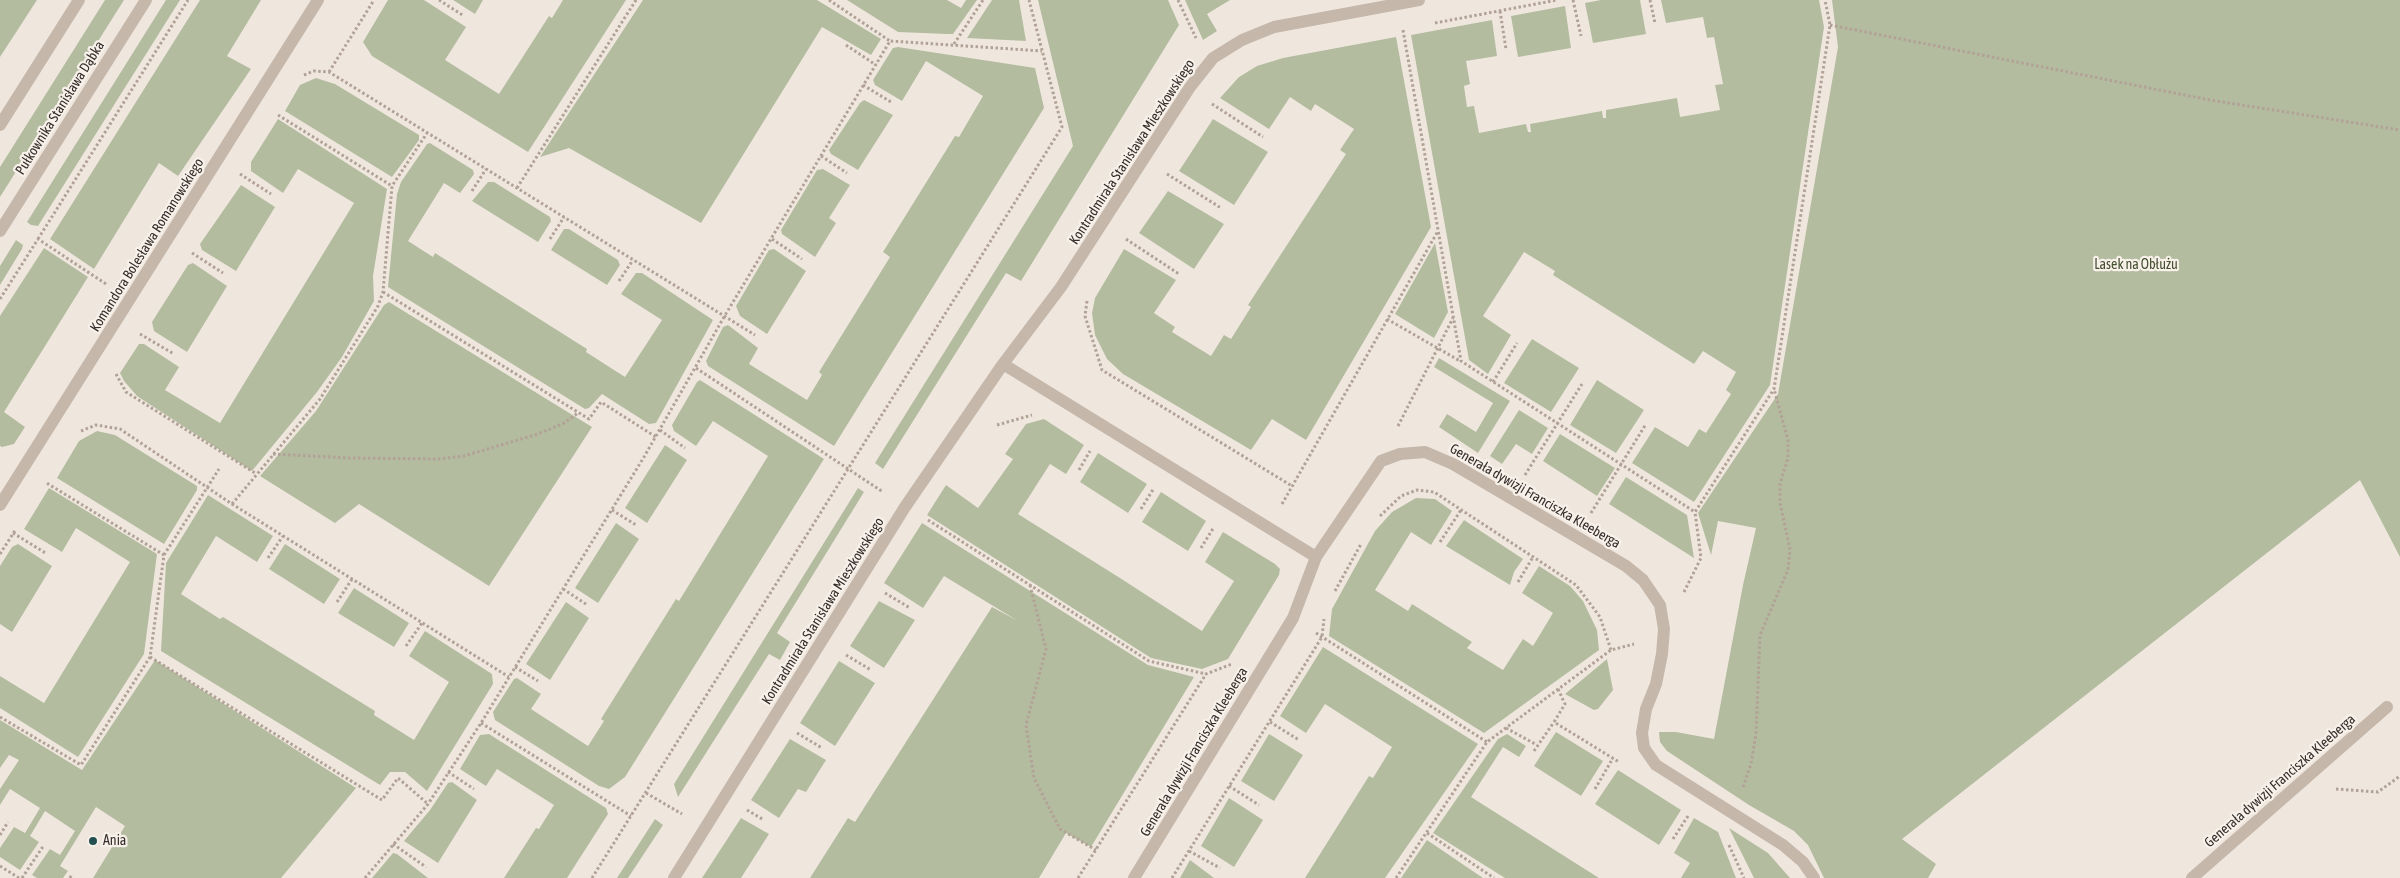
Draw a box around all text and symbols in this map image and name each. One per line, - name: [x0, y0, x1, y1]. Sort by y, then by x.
- street label: Pułkownika Stanisława Dąbka: [12, 38, 108, 178]
- street label: Kontradmirała Stanisława Mieszkowskiego: [1066, 56, 1198, 248]
- street label: Komandora Bolesława Romanowskiego: [87, 155, 207, 335]
- park label: Lasek na Obłużu: [2094, 257, 2178, 273]
- street label: Generała dywizji Franciszka Kleeberga: [1447, 440, 1623, 552]
- street label: Kontradmirała Stanisława Mieszkowskiego: [758, 514, 888, 708]
- street label: Generała dywizji Franciszka Kleeberga: [1137, 664, 1251, 840]
- street label: Generała dywizji Franciszka Kleeberga: [2201, 711, 2359, 851]
- place label: Ania: [103, 833, 126, 849]
- marker: Ania: [87, 835, 99, 847]

